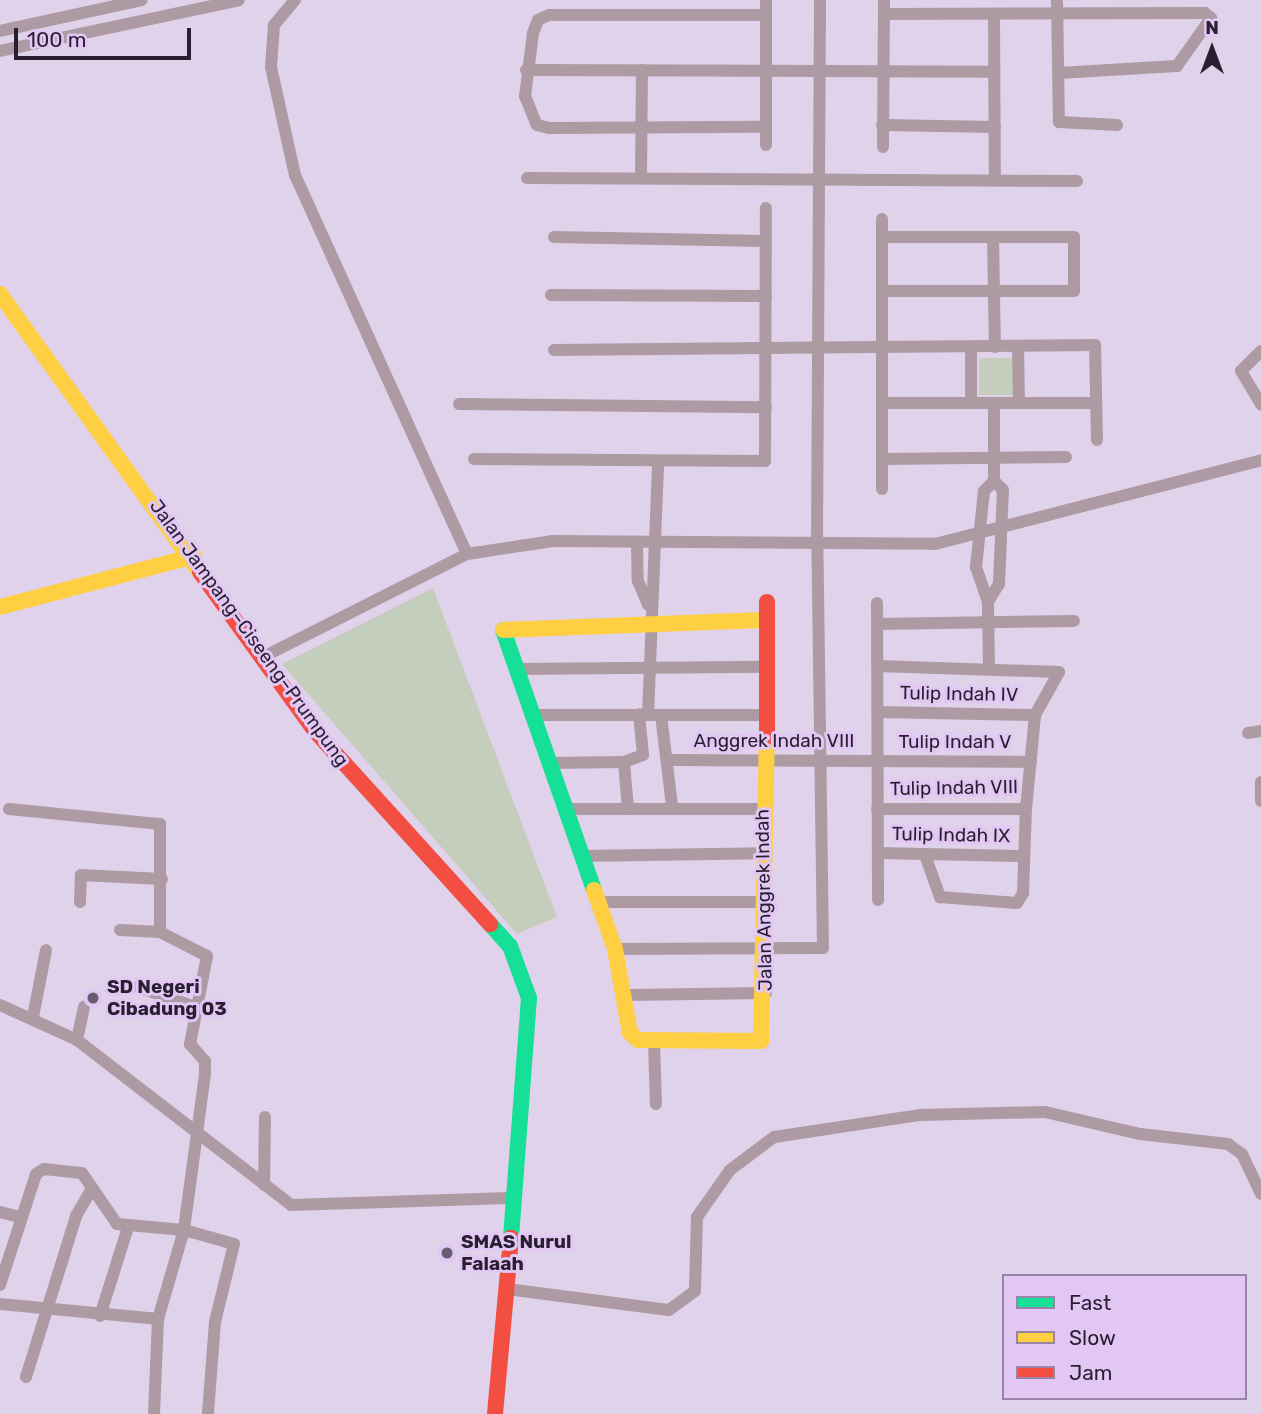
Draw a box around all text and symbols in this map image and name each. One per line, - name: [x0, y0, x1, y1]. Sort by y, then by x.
- scale bar: [18, 14, 194, 58]
- north arrow: [1177, 14, 1247, 84]
- text: N: [1205, 16, 1219, 39]
- text: 100 m: [27, 27, 86, 52]
- street label: Jalan Jampang–Ciseeng–Prumpung: [145, 495, 353, 771]
- street label: Tulip Indah IV: [900, 682, 1018, 706]
- street label: Anggrek Indah VIII: [693, 730, 855, 752]
- street label: Tulip Indah V: [898, 731, 1012, 753]
- street label: Tulip Indah VIII: [889, 775, 1019, 801]
- street label: Jalan Anggrek Indah: [751, 808, 777, 992]
- street label: Tulip Indah IX: [892, 823, 1010, 847]
- place label: SD Negeri Cibadung 03: [107, 976, 227, 1020]
- marker: SD Negeri Cibadung 03: [85, 990, 101, 1006]
- place label: SMAS Nurul Falaah: [461, 1231, 571, 1275]
- marker: SMAS Nurul Falaah: [439, 1245, 455, 1261]
- legend: [1002, 1274, 1247, 1400]
- text: Fast: [1069, 1290, 1111, 1315]
- text: Slow: [1069, 1325, 1116, 1350]
- text: Jam: [1069, 1360, 1113, 1385]

